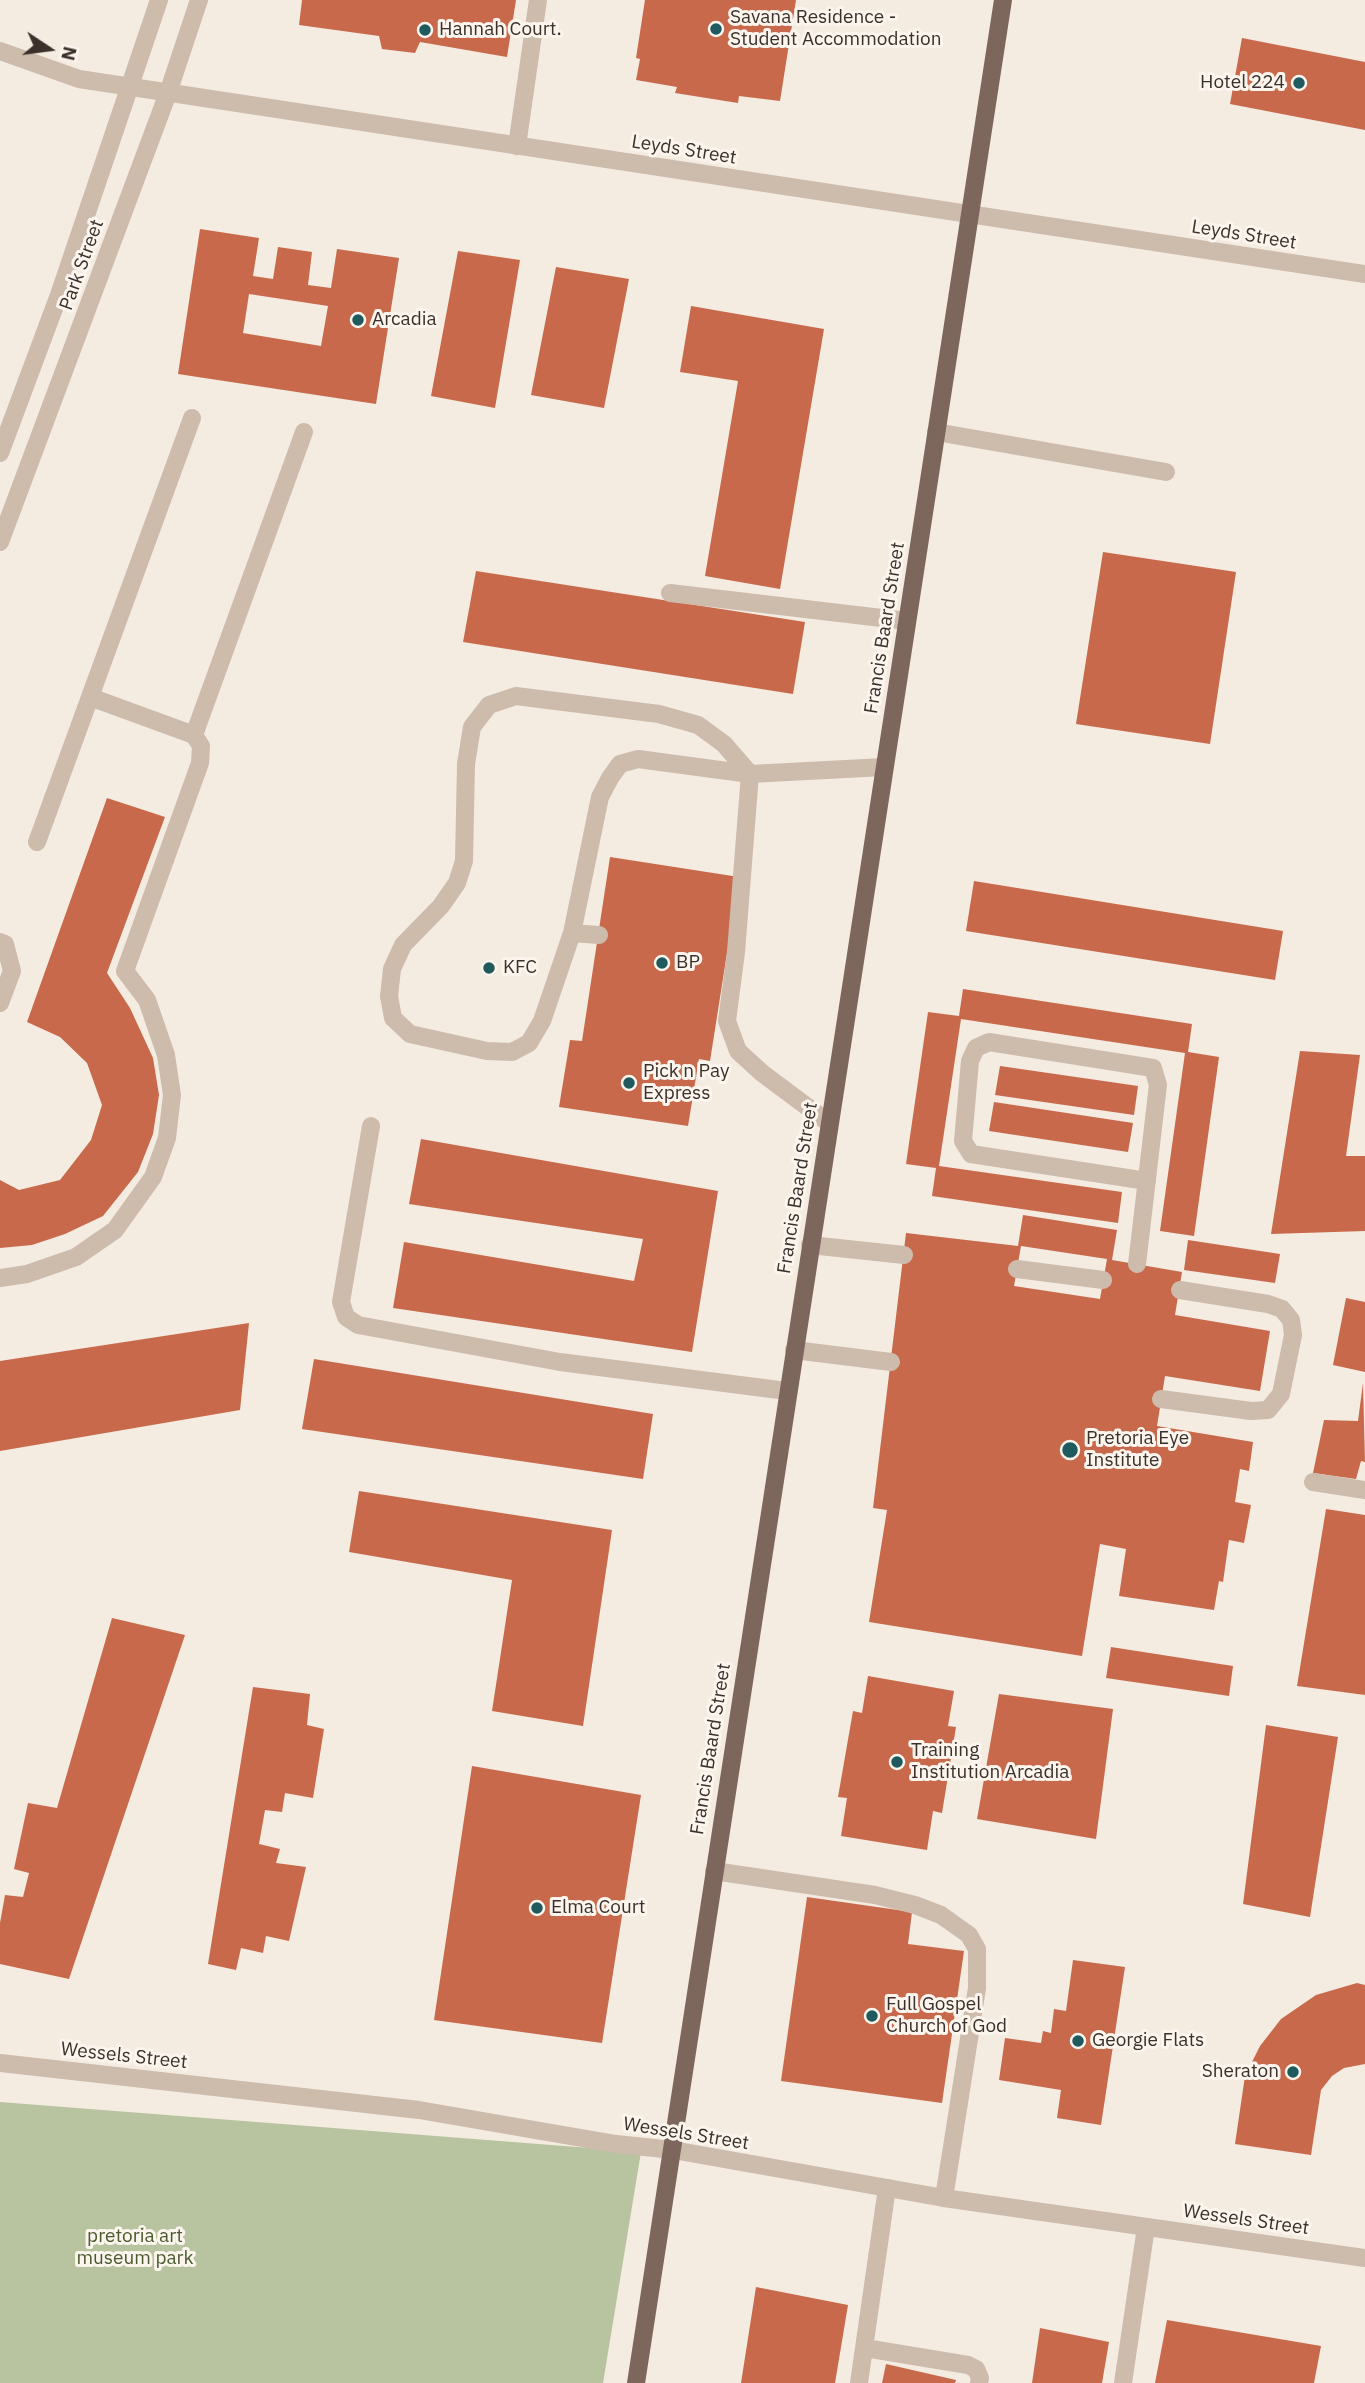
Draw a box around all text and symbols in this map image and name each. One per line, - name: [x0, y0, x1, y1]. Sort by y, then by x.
- place label: Savana Residence - Student Accommodation: [730, 7, 941, 51]
- north arrow: [14, 14, 84, 84]
- place label: Hannah Court.: [439, 19, 562, 41]
- marker: Savana Residence - Student Accommodation: [708, 21, 724, 37]
- marker: Hannah Court.: [417, 22, 433, 38]
- text: N: [56, 44, 83, 63]
- place label: Hotel 224: [1200, 72, 1285, 94]
- marker: Hotel 224: [1291, 75, 1307, 91]
- street label: Leyds Street: [630, 130, 738, 170]
- street label: Leyds Street: [1190, 215, 1298, 255]
- street label: Park Street: [55, 216, 109, 314]
- place label: Arcadia: [372, 309, 437, 331]
- marker: Arcadia: [350, 312, 366, 328]
- street label: Francis Baard Street: [860, 541, 910, 715]
- place label: BP: [676, 952, 700, 974]
- marker: BP: [654, 955, 670, 971]
- place label: KFC: [503, 957, 537, 979]
- marker: KFC: [481, 960, 497, 976]
- place label: Pick n Pay Express: [643, 1061, 729, 1105]
- marker: Pick n Pay Express: [621, 1075, 637, 1091]
- street label: Francis Baard Street: [773, 1101, 823, 1275]
- place label: Pretoria Eye Institute: [1086, 1428, 1189, 1472]
- marker: Pretoria Eye Institute: [1060, 1440, 1080, 1460]
- street label: Francis Baard Street: [686, 1662, 736, 1836]
- place label: Training Institution Arcadia: [911, 1740, 1069, 1784]
- marker: Training Institution Arcadia: [889, 1754, 905, 1770]
- place label: Elma Court: [551, 1897, 645, 1919]
- marker: Elma Court: [529, 1900, 545, 1916]
- place label: Full Gospel Church of God: [886, 1994, 1007, 2038]
- marker: Full Gospel Church of God: [864, 2008, 880, 2024]
- place label: Georgie Flats: [1092, 2030, 1204, 2052]
- marker: Georgie Flats: [1070, 2033, 1086, 2049]
- street label: Wessels Street: [60, 2038, 188, 2074]
- place label: Sheraton: [1202, 2061, 1279, 2083]
- marker: Sheraton: [1285, 2064, 1301, 2080]
- street label: Wessels Street: [622, 2113, 750, 2155]
- street label: Wessels Street: [1182, 2200, 1310, 2240]
- park label: pretoria art museum park: [76, 2226, 194, 2270]

